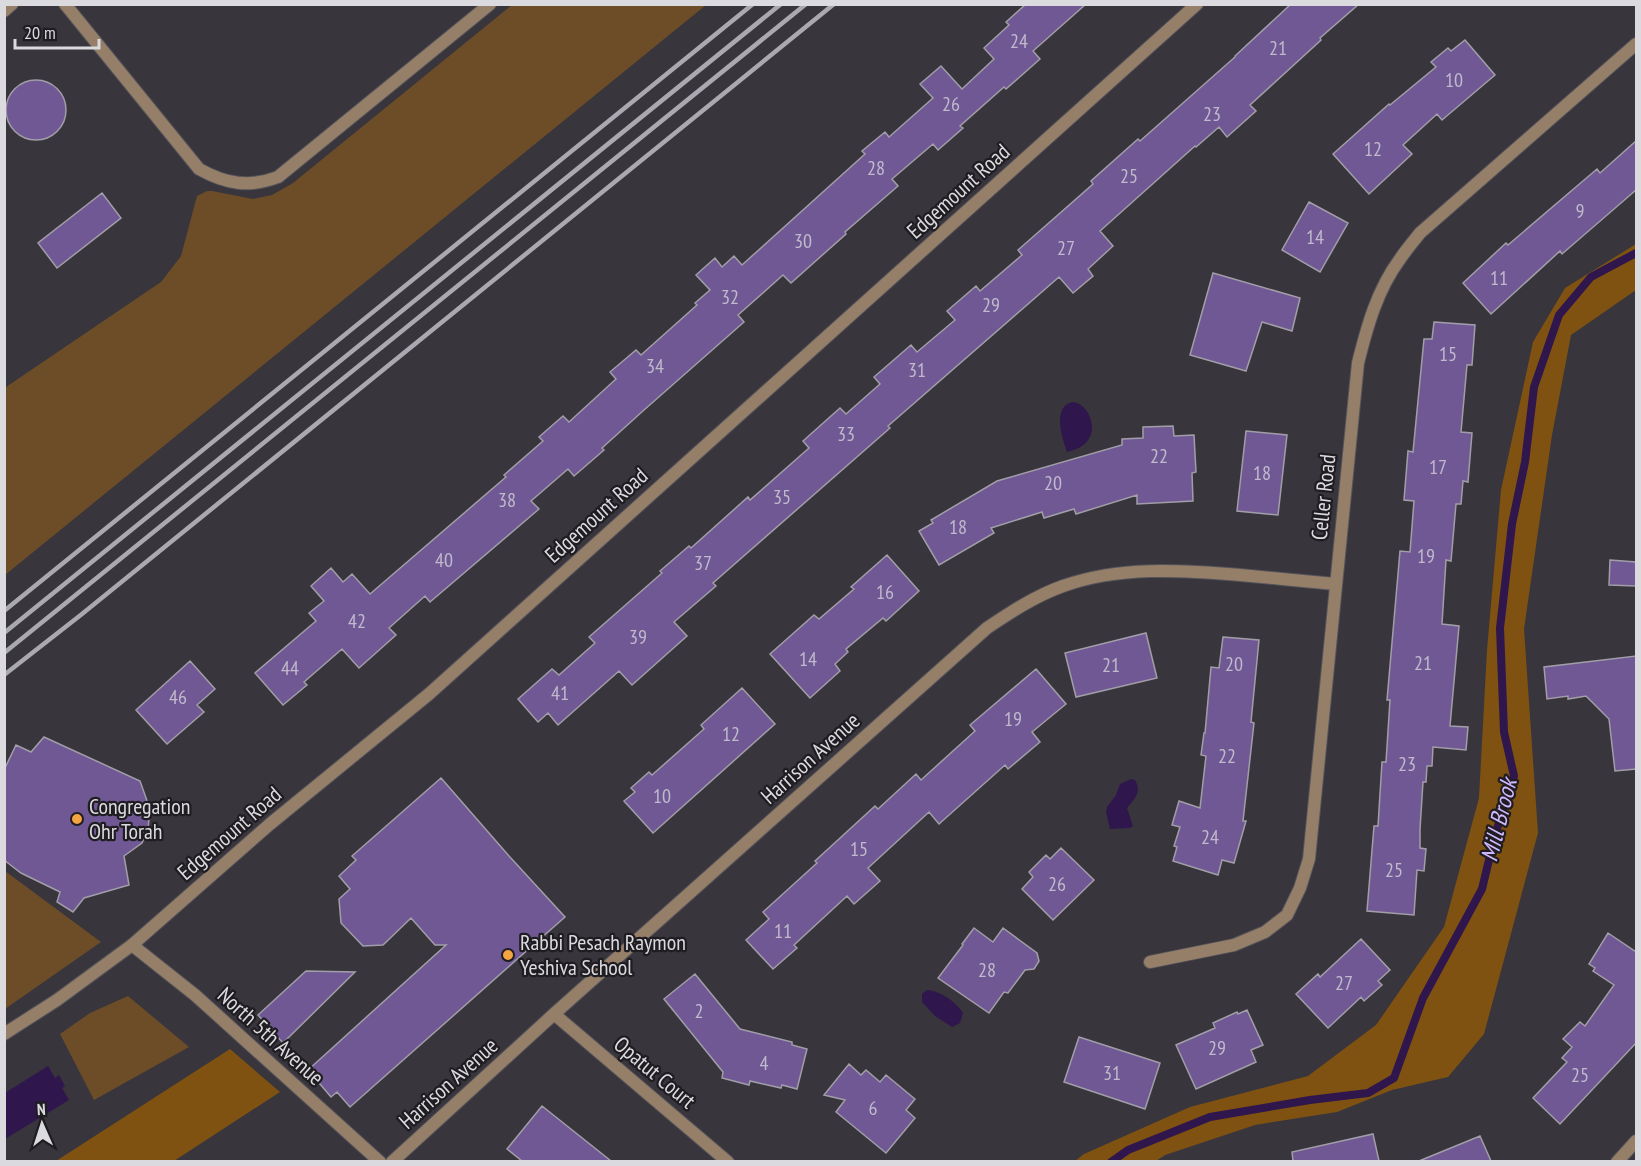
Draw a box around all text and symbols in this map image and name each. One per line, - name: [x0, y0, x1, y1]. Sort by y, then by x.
- scale bar: [15, 12, 99, 50]
- text: 20 m: [24, 21, 56, 44]
- house number: 24: [1010, 28, 1028, 54]
- house number: 21: [1269, 35, 1287, 61]
- house number: 10: [1445, 67, 1463, 93]
- house number: 26: [942, 91, 960, 117]
- house number: 23: [1203, 101, 1221, 127]
- house number: 12: [1364, 136, 1382, 162]
- street label: Edgemount Road: [901, 137, 1015, 245]
- house number: 28: [867, 155, 885, 181]
- house number: 25: [1120, 163, 1138, 189]
- house number: 9: [1576, 198, 1585, 224]
- house number: 14: [1306, 224, 1324, 250]
- house number: 30: [794, 228, 812, 254]
- house number: 27: [1057, 235, 1075, 261]
- house number: 11: [1490, 265, 1508, 291]
- house number: 32: [721, 284, 739, 310]
- house number: 29: [982, 292, 1000, 318]
- house number: 15: [1439, 341, 1457, 367]
- house number: 34: [646, 353, 664, 379]
- house number: 31: [908, 357, 926, 383]
- house number: 33: [837, 421, 855, 447]
- house number: 22: [1150, 443, 1168, 469]
- street label: Celler Road: [1305, 453, 1341, 541]
- house number: 17: [1429, 454, 1447, 480]
- house number: 18: [1253, 460, 1271, 486]
- street label: Edgemount Road: [539, 461, 653, 569]
- house number: 20: [1044, 470, 1062, 496]
- house number: 35: [773, 484, 791, 510]
- house number: 38: [498, 487, 516, 513]
- house number: 18: [949, 514, 967, 540]
- house number: 19: [1417, 543, 1435, 569]
- house number: 40: [435, 547, 453, 573]
- house number: 37: [694, 550, 712, 576]
- house number: 16: [876, 579, 894, 605]
- house number: 42: [348, 608, 366, 634]
- house number: 39: [629, 624, 647, 650]
- house number: 14: [799, 646, 817, 672]
- house number: 21: [1414, 650, 1432, 676]
- house number: 20: [1225, 651, 1243, 677]
- house number: 21: [1102, 652, 1120, 678]
- house number: 44: [281, 655, 299, 681]
- house number: 41: [551, 680, 569, 706]
- house number: 46: [169, 684, 187, 710]
- street label: Harrison Avenue: [755, 706, 865, 810]
- house number: 19: [1004, 706, 1022, 732]
- house number: 12: [722, 721, 740, 747]
- house number: 22: [1218, 743, 1236, 769]
- house number: 23: [1398, 751, 1416, 777]
- water label: Mill Brook: [1473, 772, 1524, 865]
- street label: Edgemount Road: [171, 780, 287, 886]
- house number: 10: [653, 783, 671, 809]
- place label: Congregation Ohr Torah: [89, 792, 190, 845]
- marker: Congregation Ohr Torah: [70, 812, 84, 826]
- house number: 24: [1201, 824, 1219, 850]
- house number: 15: [850, 836, 868, 862]
- house number: 25: [1385, 857, 1403, 883]
- house number: 26: [1048, 871, 1066, 897]
- house number: 11: [774, 918, 792, 944]
- place label: Rabbi Pesach Raymon Yeshiva School: [520, 928, 686, 981]
- marker: Rabbi Pesach Raymon Yeshiva School: [501, 948, 515, 962]
- house number: 28: [978, 957, 996, 983]
- house number: 27: [1335, 970, 1353, 996]
- street label: North 5th Avenue: [212, 981, 330, 1091]
- house number: 2: [695, 998, 704, 1024]
- street label: Opatut Court: [609, 1030, 701, 1114]
- street label: Harrison Avenue: [393, 1031, 503, 1135]
- house number: 29: [1208, 1035, 1226, 1061]
- house number: 4: [760, 1050, 769, 1076]
- house number: 31: [1103, 1060, 1121, 1086]
- house number: 25: [1571, 1062, 1589, 1088]
- north arrow: [12, 1094, 72, 1154]
- house number: 6: [869, 1095, 878, 1121]
- text: N: [36, 1099, 46, 1119]

